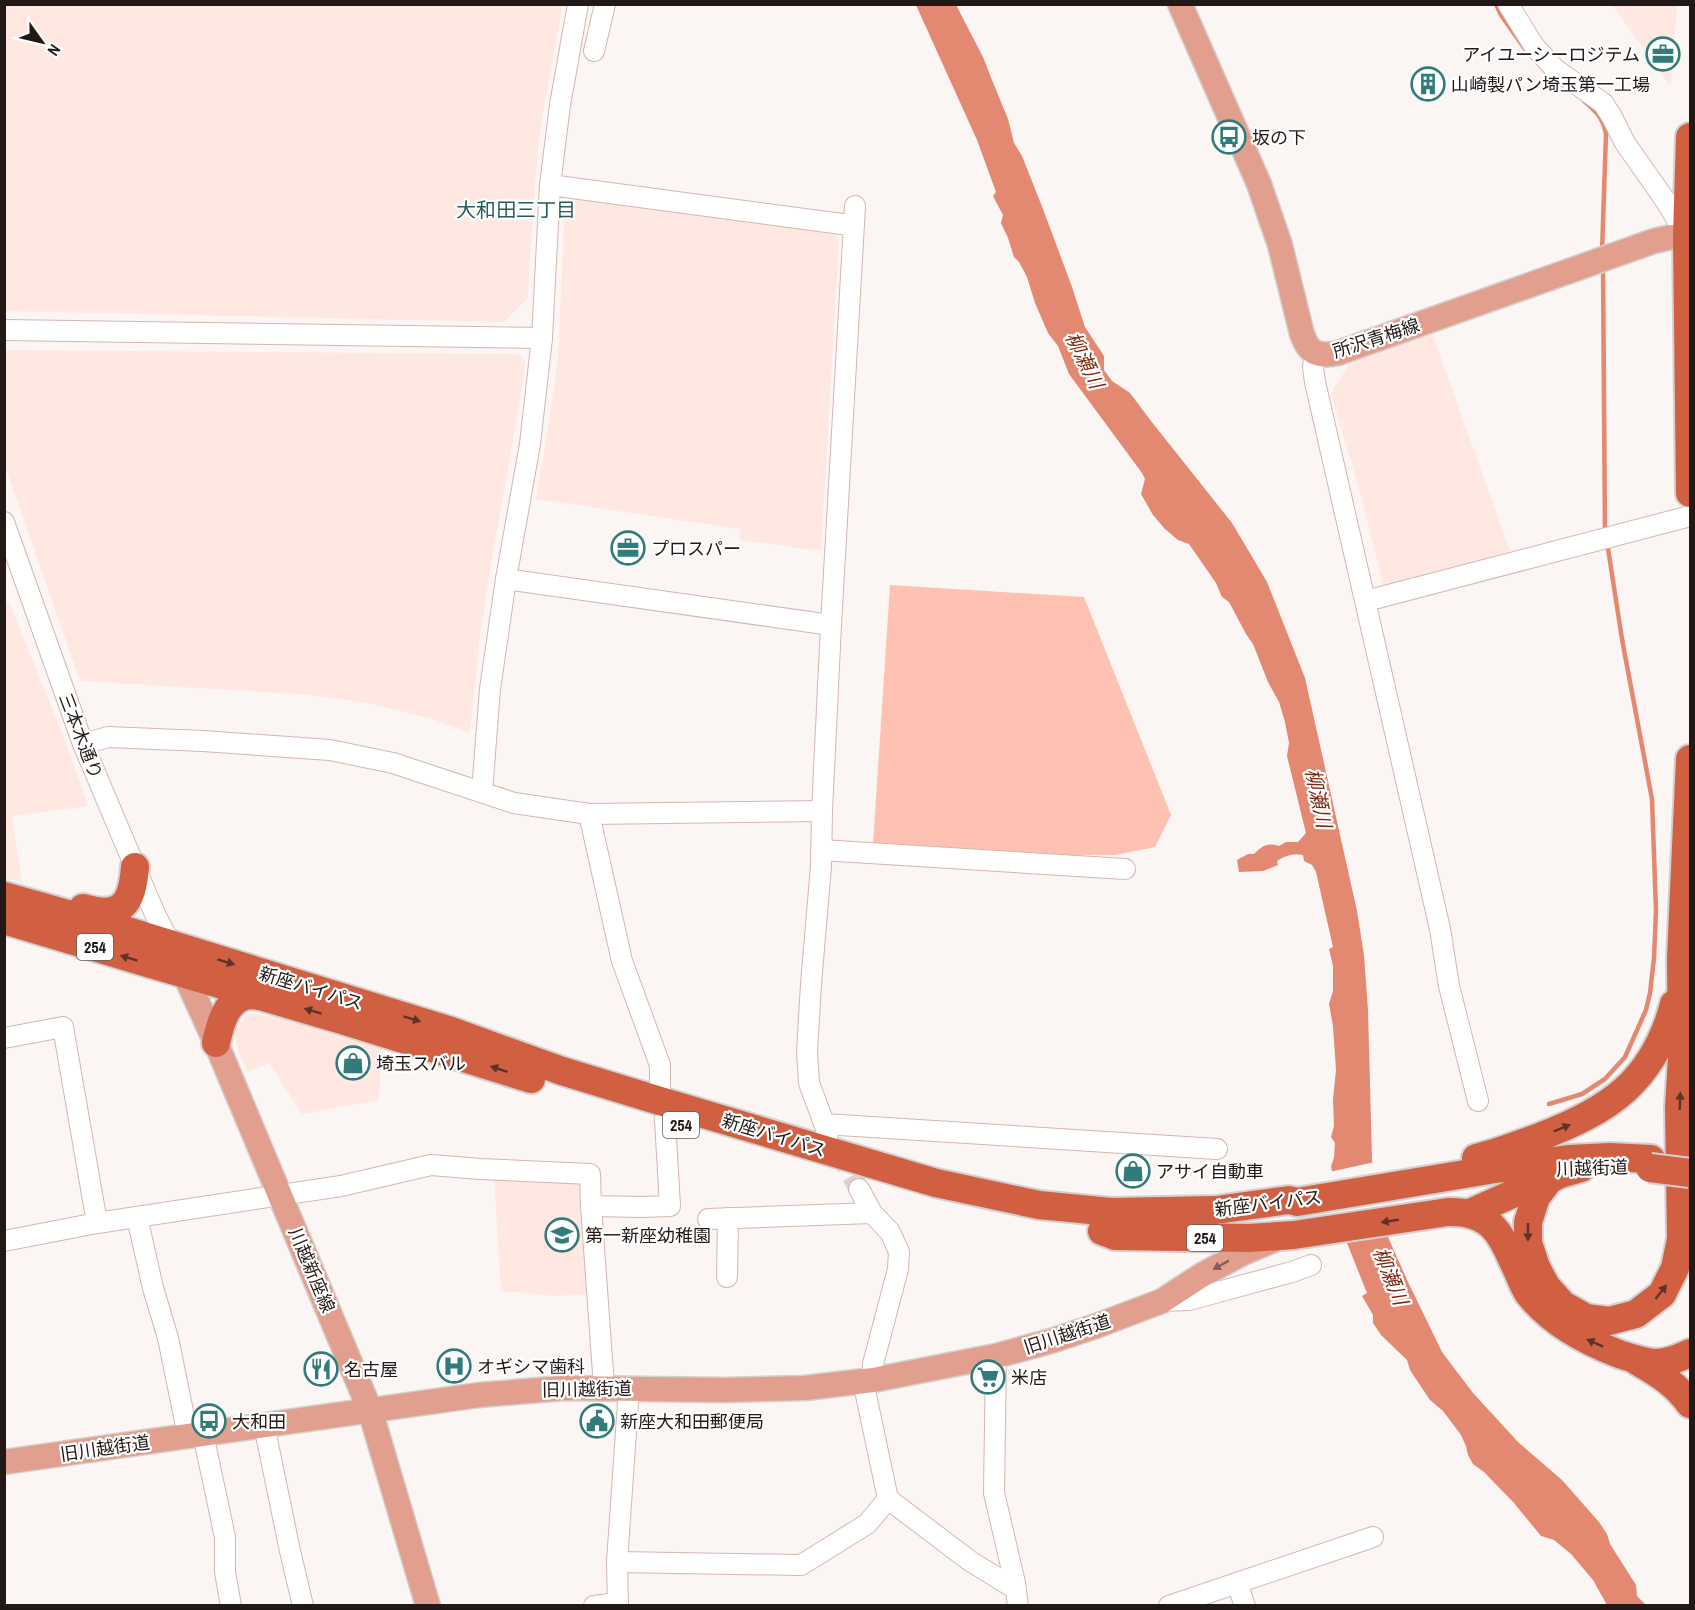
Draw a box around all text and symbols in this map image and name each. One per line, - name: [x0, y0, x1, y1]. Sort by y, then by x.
- north arrow: [12, 12, 72, 72]
- office icon: アイユーシーロジテム: [1645, 36, 1681, 72]
- text: N: [43, 40, 66, 60]
- place label: アイユーシーロジテム: [1462, 42, 1640, 67]
- building icon: 山崎製パン埼玉第一工場: [1410, 66, 1446, 102]
- place label: 山崎製パン埼玉第一工場: [1451, 72, 1650, 97]
- bus stop icon: 坂の下: [1211, 119, 1247, 155]
- place label: 坂の下: [1252, 125, 1306, 150]
- district label: 大和田三丁目: [456, 196, 576, 223]
- street label: 所沢青梅線: [1329, 312, 1423, 364]
- water label: 柳瀬川: [1060, 327, 1111, 395]
- office icon: プロスパー: [610, 530, 646, 566]
- place label: プロスパー: [651, 536, 741, 561]
- street label: 三本木通り: [53, 690, 109, 782]
- water label: 柳瀬川: [1300, 766, 1339, 832]
- road number: 254: [77, 934, 113, 960]
- one-way arrow: [120, 952, 138, 962]
- one-way arrow: [217, 958, 235, 967]
- street label: 新座バイパス: [256, 960, 366, 1016]
- one-way arrow: [304, 1006, 322, 1015]
- one-way arrow: [403, 1015, 421, 1024]
- shop icon: 埼玉スバル: [335, 1045, 371, 1081]
- place label: 埼玉スバル: [376, 1051, 466, 1076]
- one-way arrow: [490, 1064, 508, 1073]
- one-way arrow: [1675, 1092, 1684, 1111]
- street label: 新座バイパス: [719, 1107, 829, 1163]
- road number: 254: [663, 1112, 699, 1138]
- one-way arrow: [1553, 1123, 1571, 1133]
- shop icon: アサイ自動車: [1115, 1153, 1151, 1189]
- street label: 川越街道: [1556, 1154, 1628, 1182]
- place label: アサイ自動車: [1156, 1159, 1264, 1184]
- street label: 新座バイパス: [1213, 1184, 1323, 1222]
- school or university icon: 第一新座幼稚園: [544, 1217, 580, 1253]
- one-way arrow: [1380, 1217, 1399, 1226]
- place label: 第一新座幼稚園: [585, 1223, 711, 1248]
- one-way arrow: [1523, 1223, 1533, 1242]
- street label: 川越新座線: [283, 1224, 341, 1316]
- road number: 254: [1187, 1225, 1223, 1251]
- water label: 柳瀬川: [1367, 1243, 1416, 1311]
- one-way arrow: [1212, 1260, 1229, 1270]
- one-way arrow: [1655, 1284, 1667, 1300]
- street label: 旧川越街道: [1020, 1308, 1114, 1360]
- one-way arrow: [1586, 1339, 1603, 1348]
- hospital icon: オギシマ歯科: [436, 1348, 472, 1384]
- restaurant icon: 名古屋: [303, 1351, 339, 1387]
- place label: オギシマ歯科: [477, 1354, 585, 1379]
- place label: 名古屋: [344, 1357, 398, 1382]
- supermarket icon: 米店: [970, 1359, 1006, 1395]
- place label: 米店: [1011, 1365, 1047, 1390]
- street label: 旧川越街道: [542, 1376, 632, 1402]
- bus stop icon: 大和田: [191, 1403, 227, 1439]
- public building icon: 新座大和田郵便局: [579, 1403, 615, 1439]
- place label: 大和田: [232, 1409, 286, 1434]
- place label: 新座大和田郵便局: [620, 1409, 764, 1434]
- street label: 旧川越街道: [59, 1429, 151, 1467]

